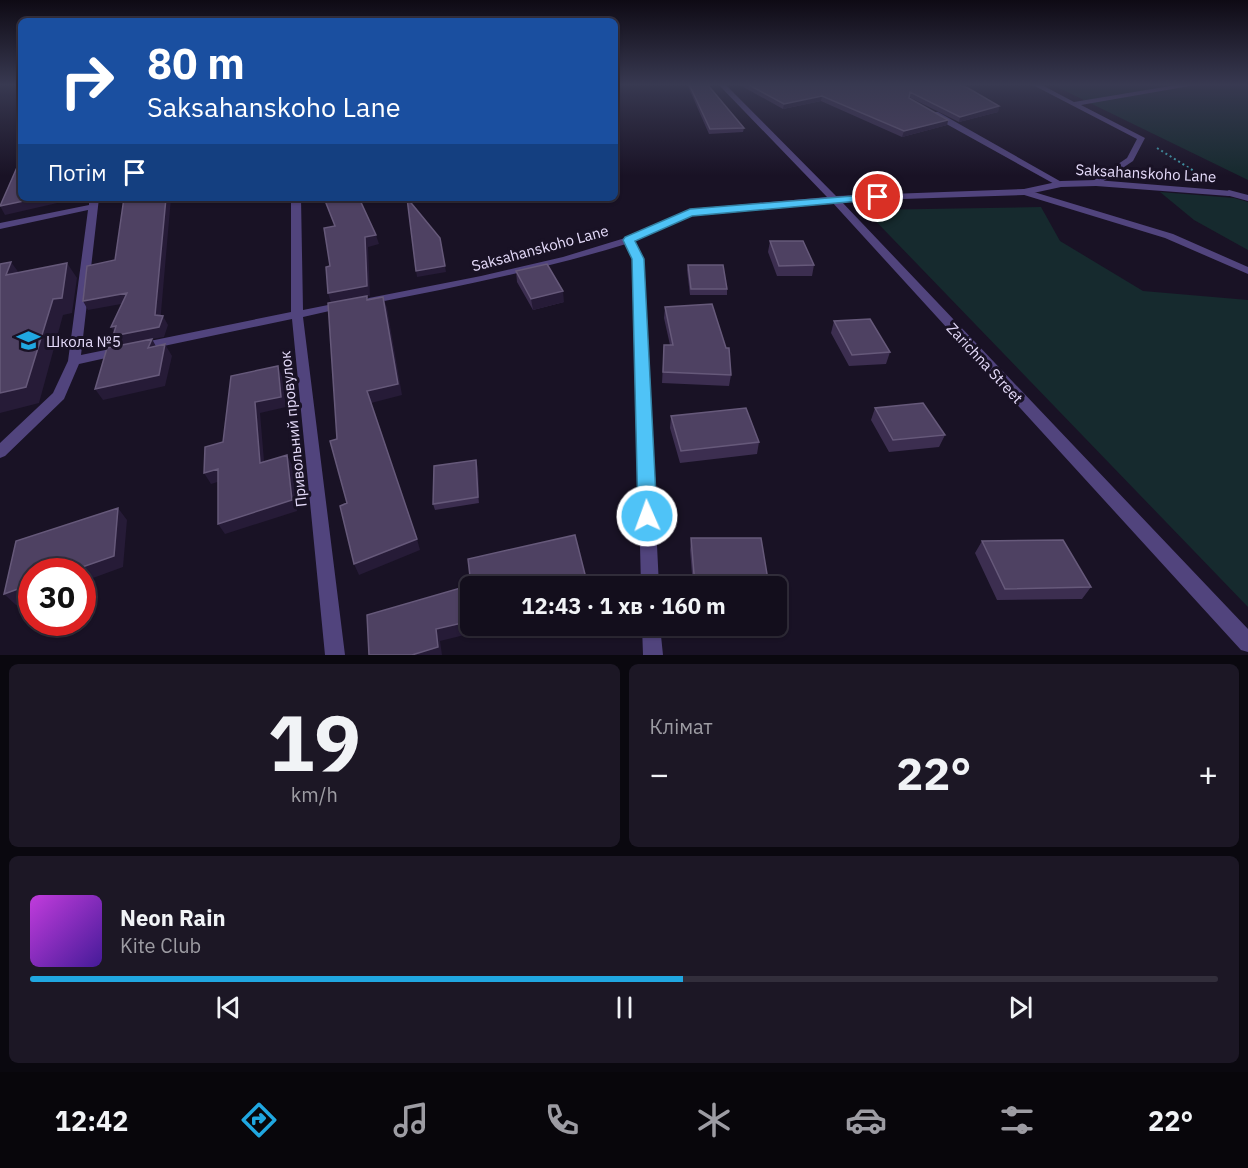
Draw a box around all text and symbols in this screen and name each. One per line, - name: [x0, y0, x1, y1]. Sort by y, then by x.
- text: 80 m: [147, 36, 245, 91]
- icon: right: [48, 42, 126, 120]
- text: Saksahanskoho Lane: [147, 89, 401, 124]
- icon: arrive: [118, 156, 151, 189]
- text: Потім: [48, 158, 106, 187]
- street label: Saksahanskoho Lane: [1075, 160, 1217, 186]
- pin: [852, 171, 903, 222]
- icon: arrive: [861, 180, 894, 213]
- street label: Saksahanskoho Lane: [469, 221, 611, 275]
- street label: Zarichna Street: [943, 319, 1027, 407]
- school or university icon: Школа №5: [15, 328, 41, 354]
- place label: Школа №5: [46, 332, 121, 351]
- street label: Привольний провулок: [275, 350, 311, 508]
- position arrow: [615, 484, 679, 548]
- speed limit sign: 30: [18, 558, 96, 636]
- text: 12:43 · 1 хв · 160 m: [521, 591, 726, 620]
- text: 19: [267, 691, 361, 792]
- text: Клімат: [650, 713, 713, 740]
- text: 22°: [896, 744, 971, 802]
- text: −: [650, 752, 669, 795]
- text: +: [1198, 752, 1218, 795]
- text: km/h: [291, 781, 338, 808]
- text: Neon Rain: [120, 903, 226, 932]
- text: Kite Club: [120, 932, 201, 959]
- icon: previous: [212, 991, 245, 1024]
- icon: pause: [608, 991, 641, 1024]
- icon: next: [1004, 991, 1037, 1024]
- icon: directions: [238, 1099, 280, 1141]
- icon: music: [390, 1099, 432, 1141]
- icon: phone: [541, 1099, 583, 1141]
- icon: climate: [693, 1099, 735, 1141]
- icon: car: [845, 1099, 887, 1141]
- icon: filters: [996, 1099, 1038, 1141]
- text: 12:42: [55, 1103, 129, 1138]
- text: 22°: [1148, 1103, 1193, 1138]

